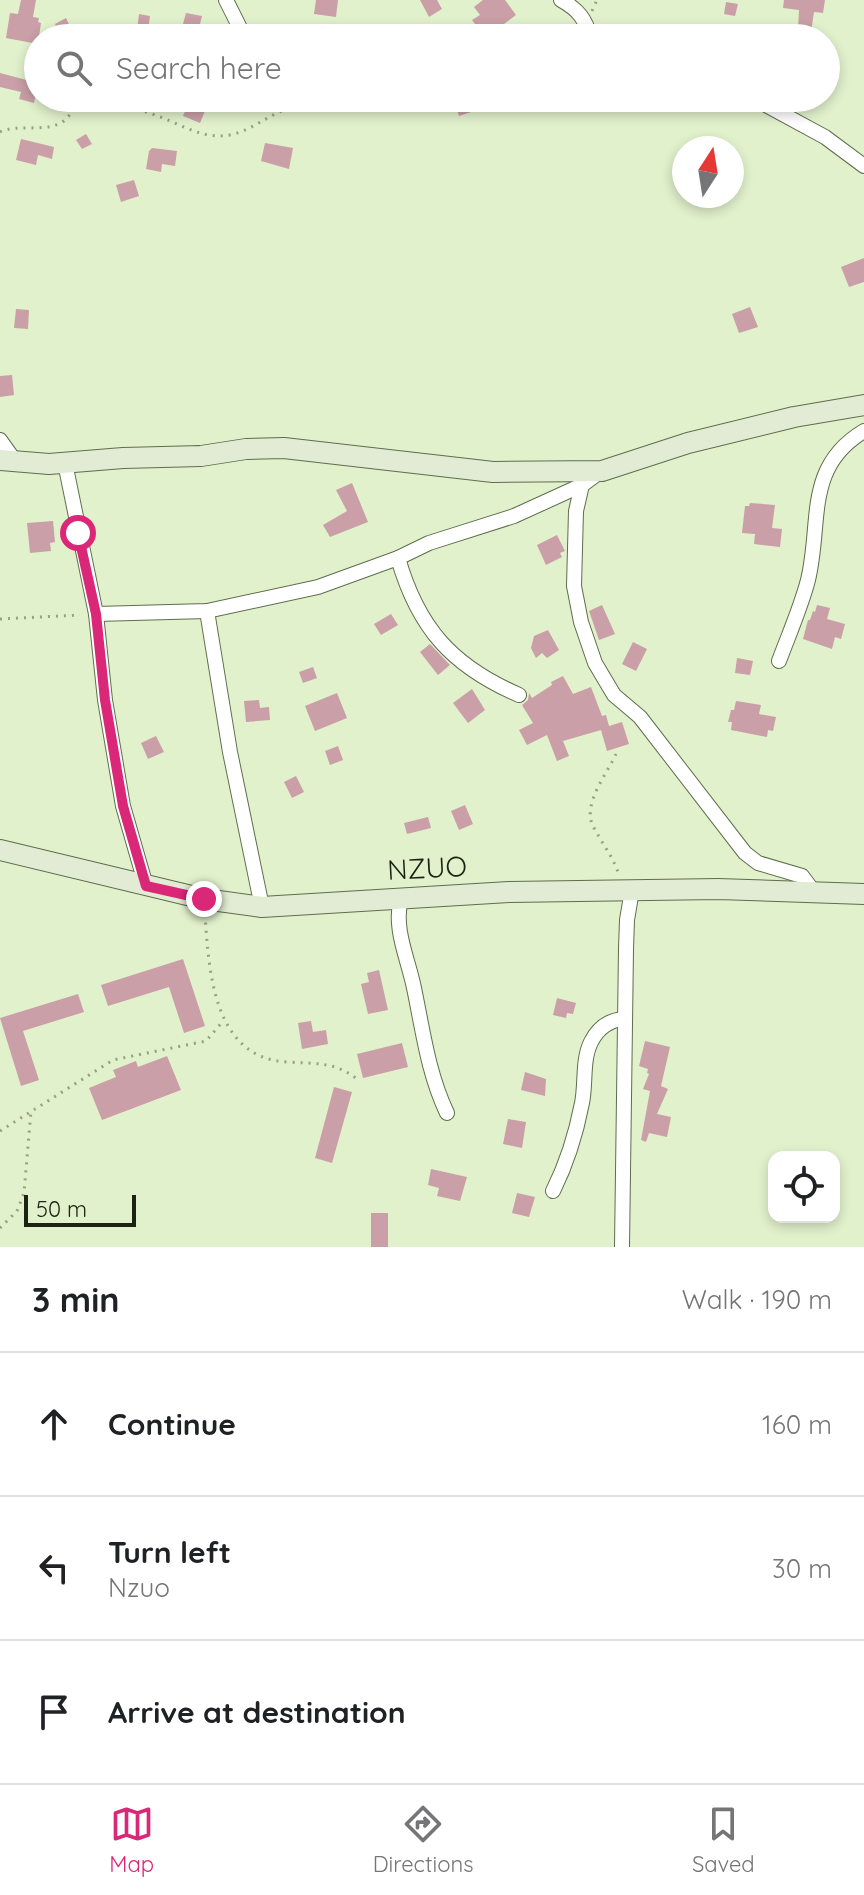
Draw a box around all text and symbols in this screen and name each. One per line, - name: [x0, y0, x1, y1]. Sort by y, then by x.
- search box: [24, 24, 840, 112]
- icon: search: [52, 46, 96, 90]
- text: Search here: [116, 49, 282, 87]
- north arrow: [672, 136, 744, 208]
- route start: [60, 515, 96, 551]
- street label: NZUO: [386, 848, 468, 887]
- route end: [186, 881, 222, 917]
- map controls: [768, 1151, 840, 1223]
- button: locate: [768, 1151, 840, 1223]
- scale bar: [24, 1191, 136, 1227]
- text: 50 m: [36, 1195, 87, 1223]
- text: 3 min: [32, 1278, 119, 1321]
- text: Walk · 190 m: [682, 1283, 832, 1316]
- icon: ahead: [32, 1402, 76, 1446]
- text: Continue: [108, 1405, 236, 1443]
- text: 160 m: [762, 1408, 832, 1441]
- text: Turn left: [108, 1533, 231, 1571]
- icon: left: [32, 1546, 76, 1590]
- text: 30 m: [772, 1552, 832, 1585]
- text: Nzuo: [108, 1571, 170, 1604]
- icon: arrive: [32, 1690, 76, 1734]
- text: Arrive at destination: [108, 1693, 406, 1731]
- tab: Map: [109, 1802, 154, 1878]
- tab: Directions: [373, 1802, 473, 1878]
- tab: Saved: [692, 1802, 755, 1878]

